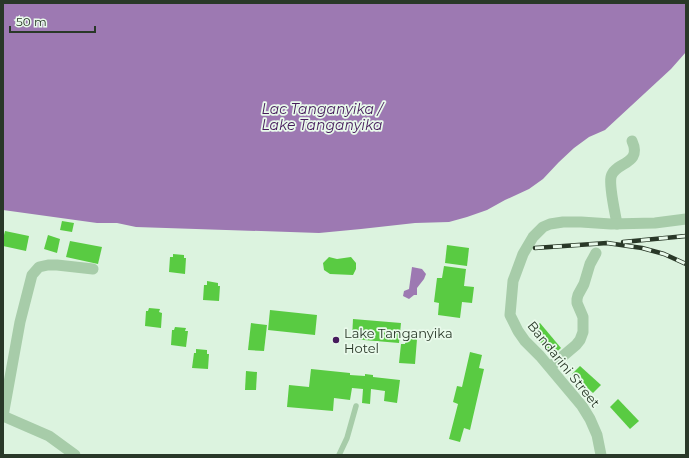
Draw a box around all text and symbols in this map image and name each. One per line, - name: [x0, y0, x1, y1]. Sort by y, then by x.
- scale bar: [10, 8, 95, 34]
- text: 50 m: [16, 14, 47, 29]
- water label: Lac Tanganyika / Lake Tanganyika: [261, 100, 385, 134]
- street label: Bandarini Street: [524, 318, 604, 410]
- place label: Lake Tanganyika Hotel: [344, 325, 453, 356]
- marker: Lake Tanganyika Hotel: [331, 335, 341, 345]

